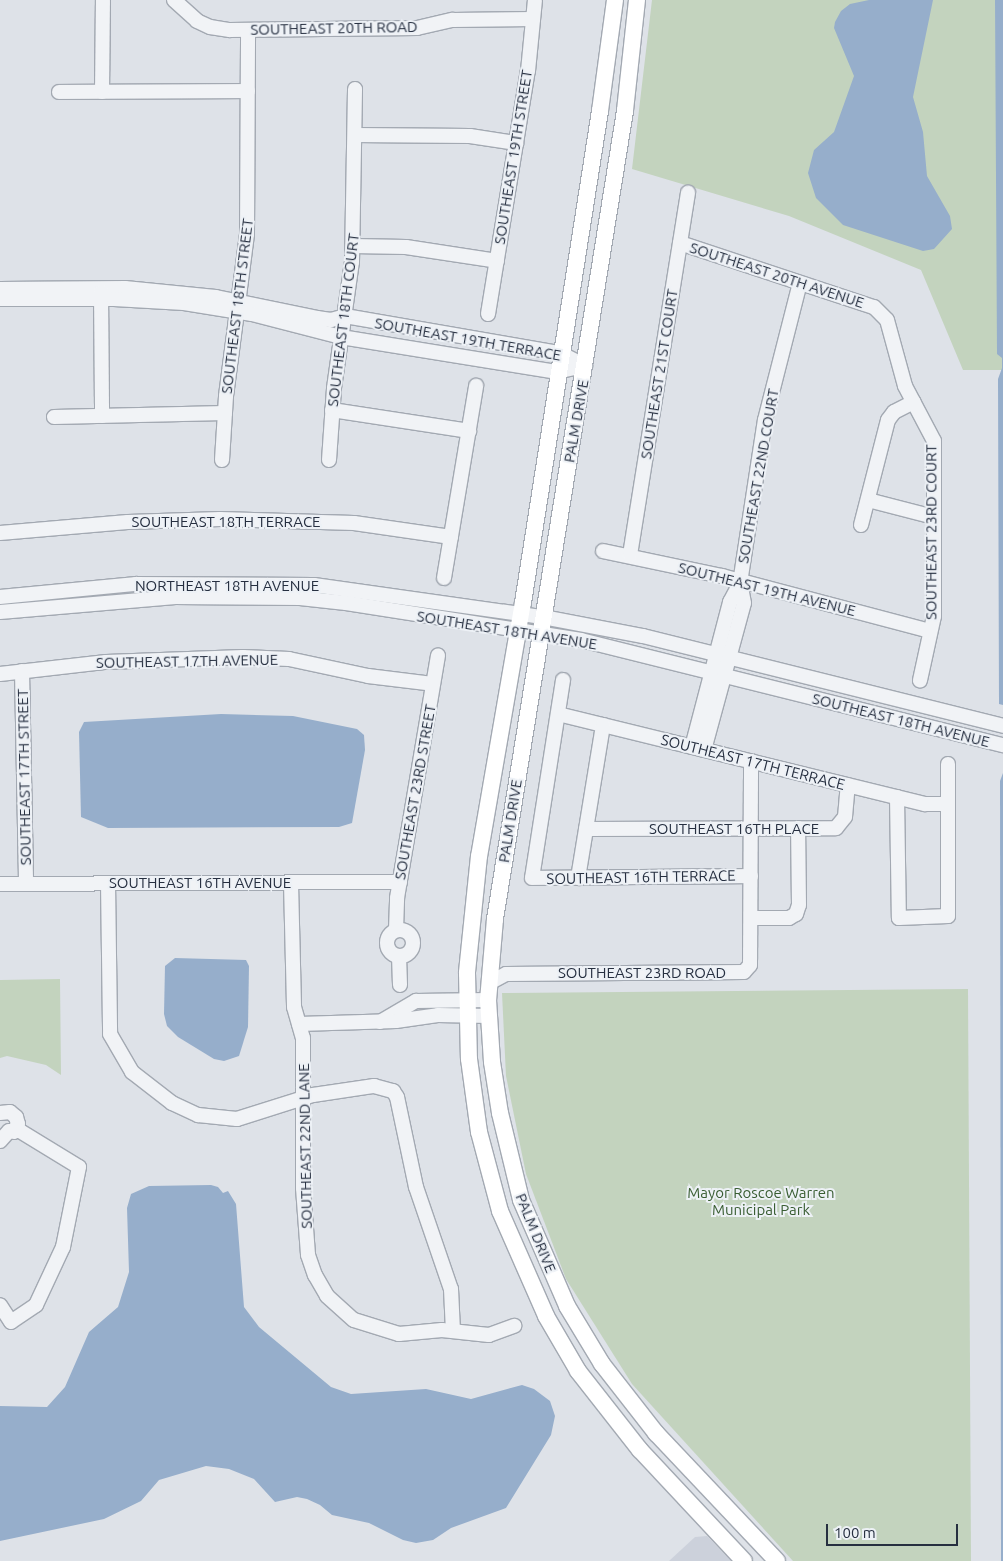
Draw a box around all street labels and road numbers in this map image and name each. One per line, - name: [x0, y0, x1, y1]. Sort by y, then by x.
- street label: SOUTHEAST 20TH ROAD: [250, 18, 418, 38]
- street label: SOUTHEAST 19TH STREET: [490, 68, 536, 246]
- street label: SOUTHEAST 18TH STREET: [217, 217, 257, 395]
- street label: SOUTHEAST 18TH COURT: [323, 232, 363, 408]
- street label: SOUTHEAST 20TH AVENUE: [688, 238, 866, 312]
- street label: SOUTHEAST 21ST COURT: [637, 288, 681, 460]
- street label: SOUTHEAST 19TH TERRACE: [373, 314, 563, 364]
- street label: PALM DRIVE: [560, 378, 592, 464]
- street label: SOUTHEAST 22ND COURT: [734, 387, 782, 565]
- street label: SOUTHEAST 23RD COURT: [922, 444, 940, 620]
- street label: SOUTHEAST 18TH TERRACE: [131, 513, 321, 531]
- street label: SOUTHEAST 19TH AVENUE: [676, 558, 858, 620]
- street label: NORTHEAST 18TH AVENUE: [135, 577, 319, 595]
- street label: SOUTHEAST 18TH AVENUE: [416, 607, 598, 653]
- street label: SOUTHEAST 17TH AVENUE: [96, 650, 278, 672]
- street label: SOUTHEAST 17TH STREET: [13, 689, 35, 865]
- street label: SOUTHEAST 18TH AVENUE: [810, 689, 992, 751]
- street label: SOUTHEAST 23RD STREET: [391, 703, 439, 881]
- street label: SOUTHEAST 17TH TERRACE: [659, 730, 847, 794]
- street label: PALM DRIVE: [495, 778, 525, 864]
- street label: SOUTHEAST 16TH PLACE: [649, 820, 819, 838]
- street label: SOUTHEAST 16TH TERRACE: [546, 866, 736, 888]
- street label: SOUTHEAST 16TH AVENUE: [109, 874, 291, 892]
- street label: SOUTHEAST 23RD ROAD: [558, 964, 726, 982]
- street label: SOUTHEAST 22ND LANE: [295, 1063, 315, 1229]
- street label: PALM DRIVE: [512, 1191, 560, 1275]

